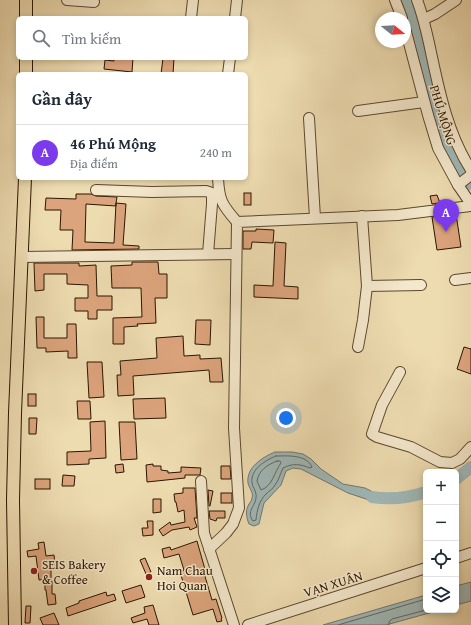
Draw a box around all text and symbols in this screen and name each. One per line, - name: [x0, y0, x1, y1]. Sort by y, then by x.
- north arrow: [375, 12, 411, 48]
- search box: [16, 16, 248, 60]
- icon: search: [30, 27, 52, 49]
- text: Tìm kiếm: [62, 28, 121, 49]
- street label: PHÚ MỘNG: [425, 83, 461, 148]
- text: Gần đây: [32, 86, 92, 111]
- text: 46 Phú Mộng: [70, 133, 156, 154]
- text: A: [41, 143, 49, 162]
- text: 240 m: [200, 143, 232, 162]
- text: Địa điểm: [70, 154, 118, 173]
- pin: A: [433, 199, 459, 232]
- your location: [276, 408, 296, 428]
- map controls: [423, 469, 459, 613]
- button: +: [423, 469, 459, 505]
- button: −: [423, 505, 459, 541]
- button: locate: [423, 541, 459, 577]
- place label: SEIS Bakery & Coffee: [42, 555, 106, 589]
- place label: Nam Chau Hoi Quan: [157, 561, 213, 595]
- marker: SEIS Bakery & Coffee: [29, 566, 39, 576]
- street label: VẠN XUÂN: [301, 566, 365, 602]
- marker: Nam Chau Hoi Quan: [144, 572, 154, 582]
- button: layers: [423, 577, 459, 613]

